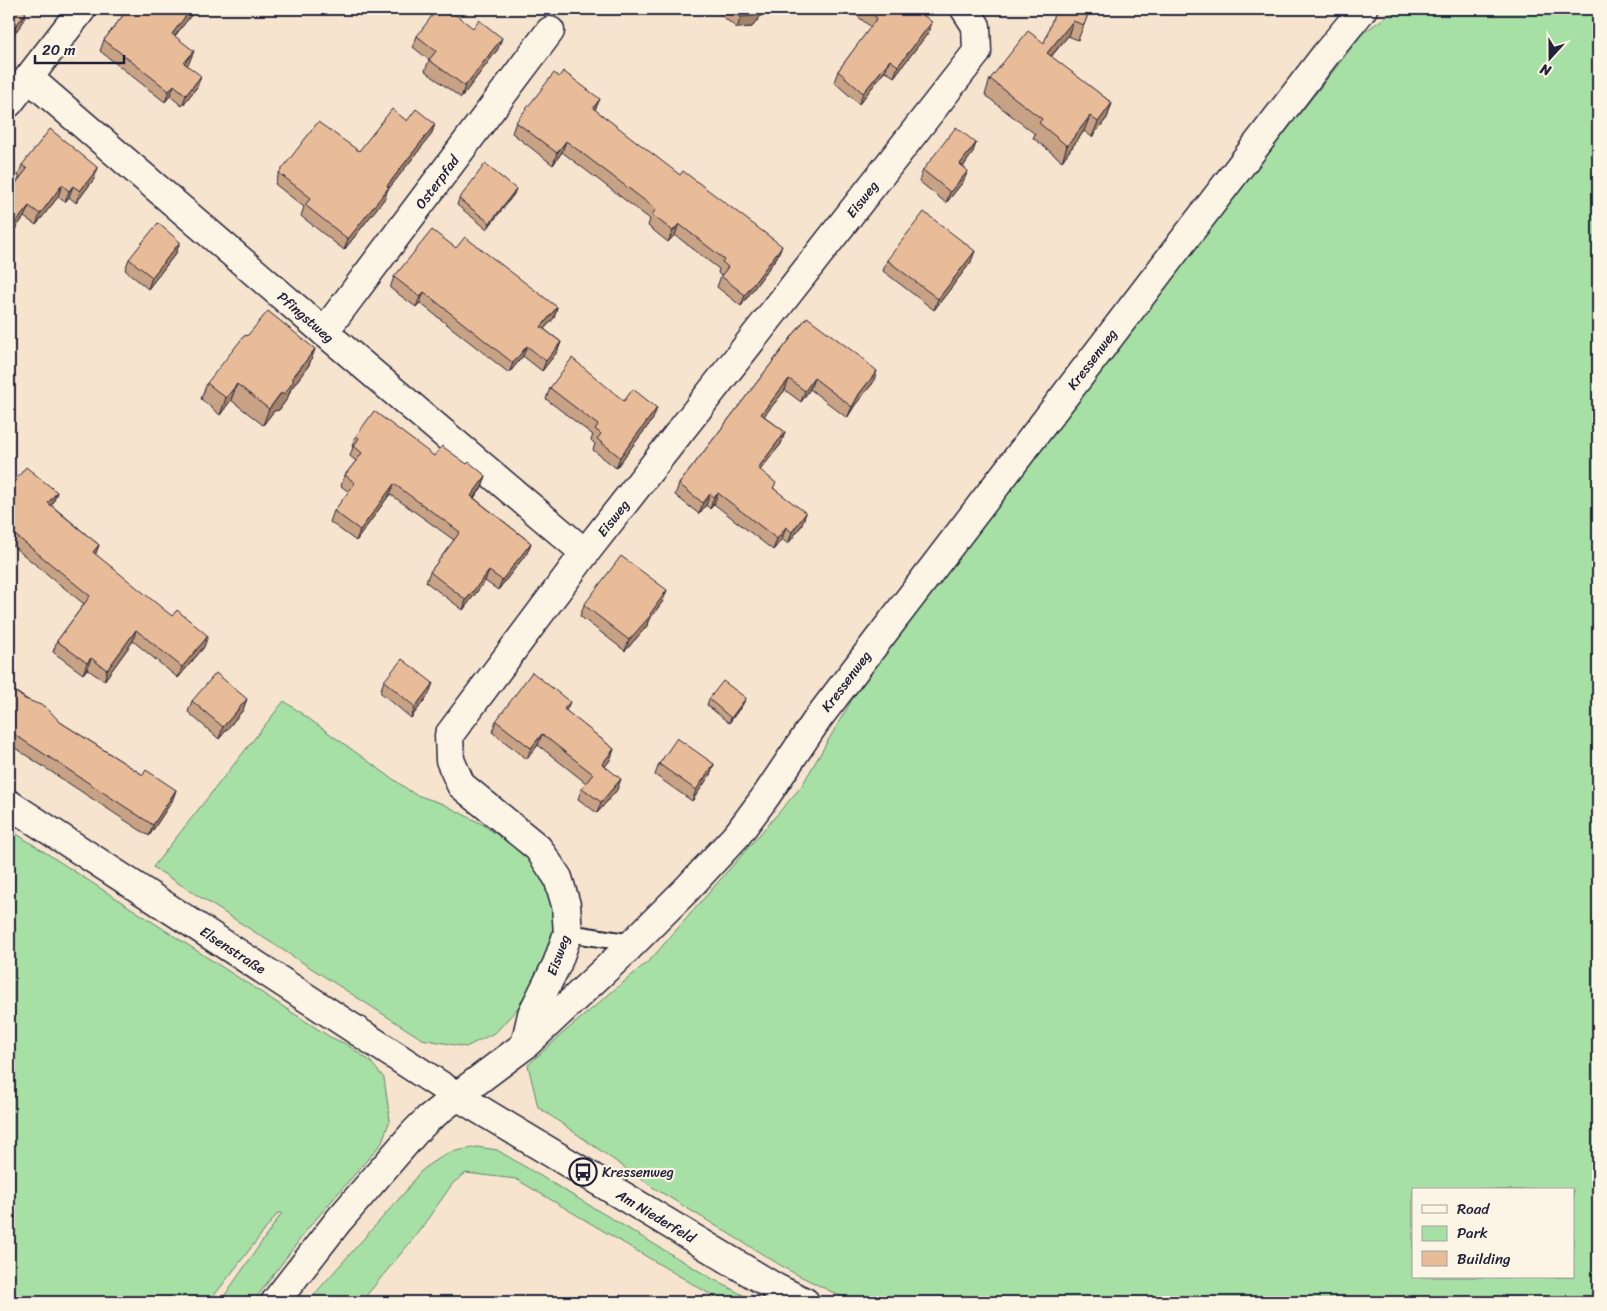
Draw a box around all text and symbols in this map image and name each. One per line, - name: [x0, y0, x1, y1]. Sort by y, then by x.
- scale bar: [35, 32, 124, 64]
- north arrow: [1524, 32, 1574, 82]
- text: 20 m: [42, 37, 76, 63]
- text: N: [1536, 56, 1555, 83]
- street label: Osterpfad: [409, 149, 467, 215]
- street label: Eisweg: [840, 175, 885, 224]
- street label: Pfingstweg: [271, 285, 340, 350]
- street label: Kressenweg: [1061, 323, 1124, 396]
- street label: Eisweg: [591, 494, 636, 543]
- street label: Kressenweg: [815, 645, 878, 718]
- street label: Elsenstraße: [195, 920, 271, 981]
- street label: Eisweg: [540, 931, 577, 979]
- bus stop icon: Kressenweg: [568, 1157, 598, 1187]
- place label: Kressenweg: [602, 1160, 674, 1185]
- street label: Am Niederfeld: [610, 1182, 702, 1251]
- legend: [1412, 1188, 1574, 1278]
- text: Road: [1457, 1196, 1490, 1222]
- text: Park: [1457, 1220, 1488, 1246]
- text: Building: [1457, 1246, 1511, 1272]

